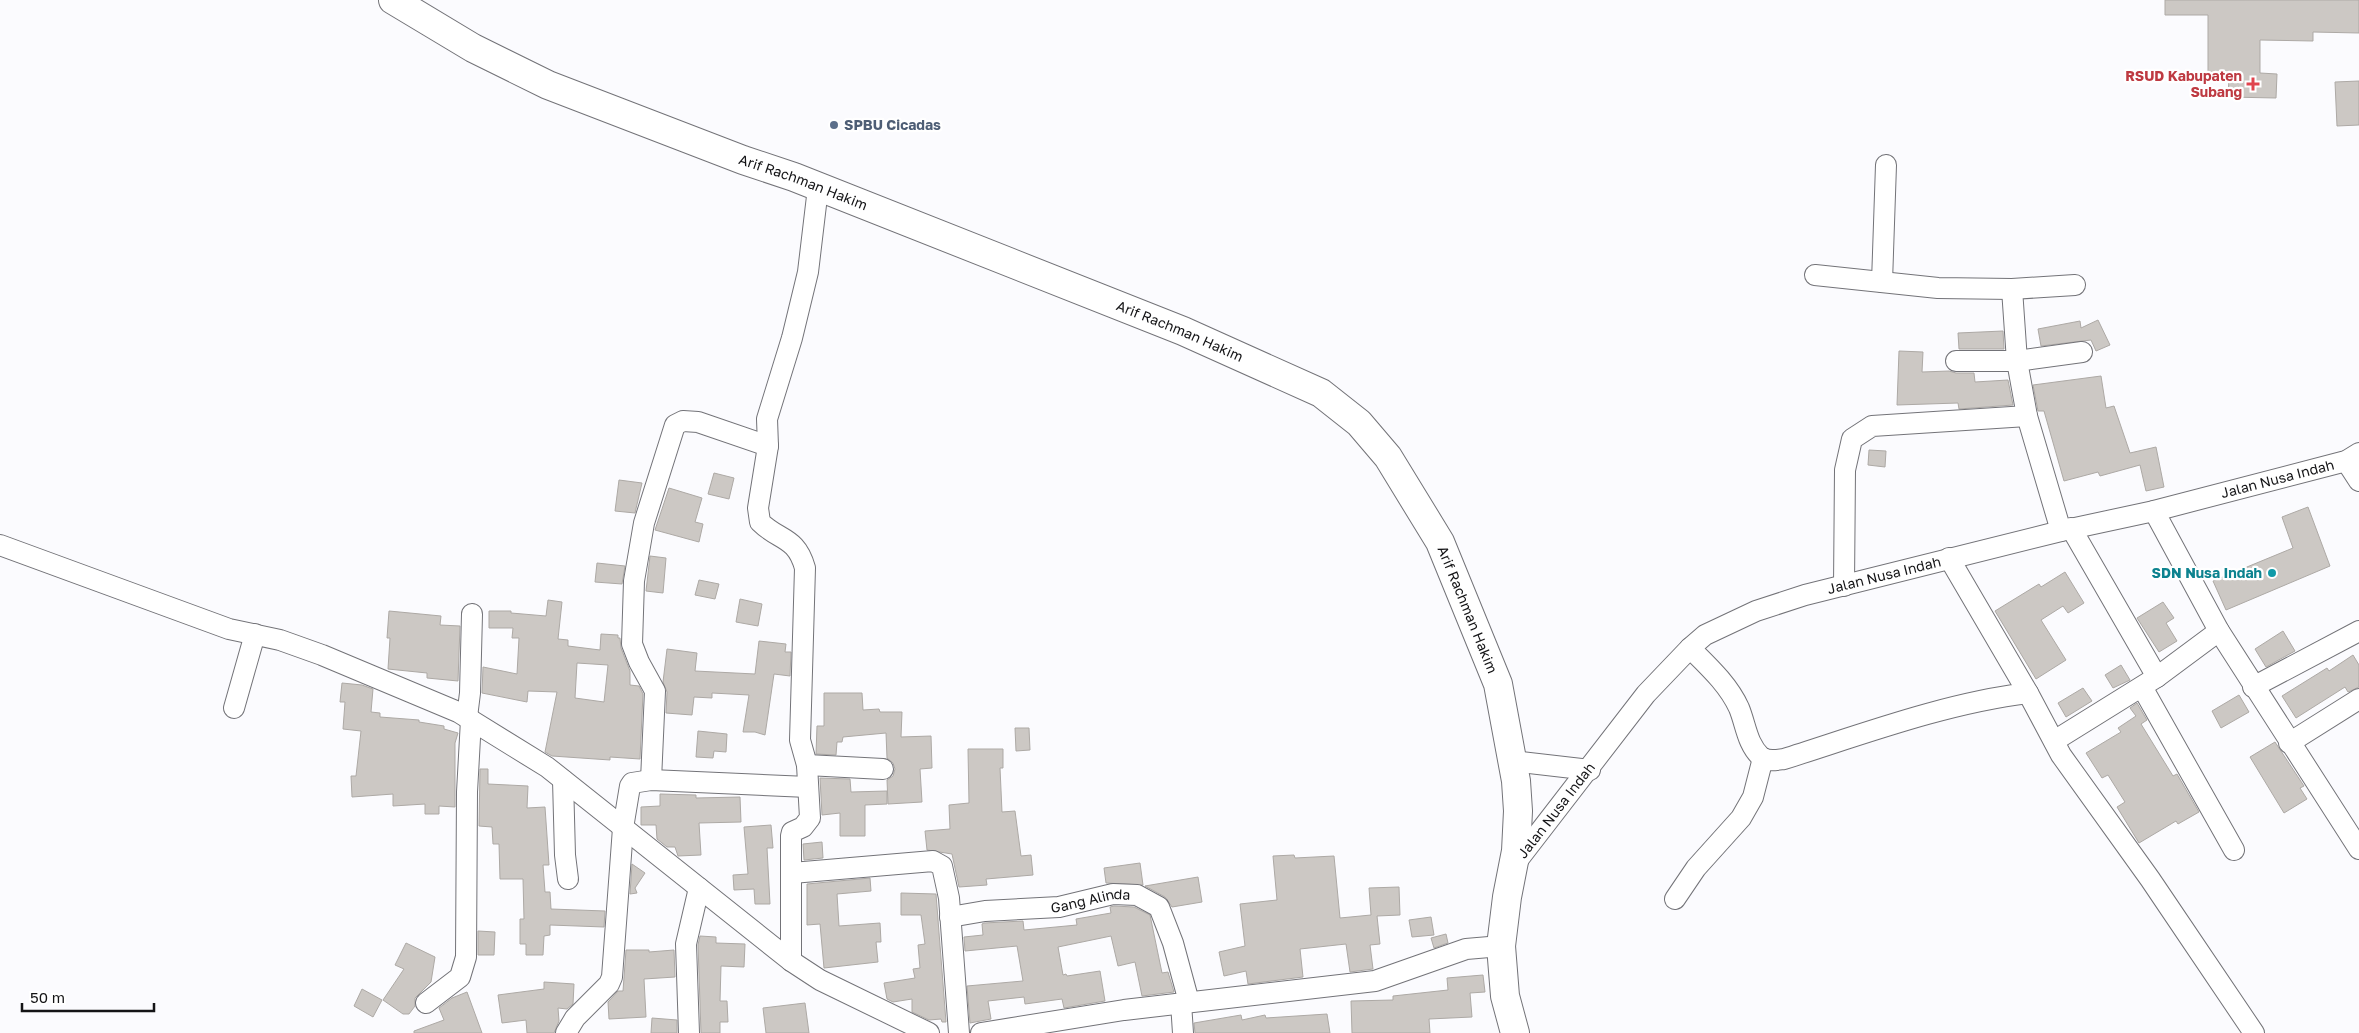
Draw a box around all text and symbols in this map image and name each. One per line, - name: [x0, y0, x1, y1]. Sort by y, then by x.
- place label: RSUD Kabupaten Subang: [2125, 67, 2242, 100]
- marker: RSUD Kabupaten Subang: [2246, 77, 2260, 91]
- place label: SPBU Cicadas: [844, 116, 941, 133]
- marker: SPBU Cicadas: [828, 119, 840, 131]
- street label: Arif Rachman Hakim: [737, 150, 870, 213]
- street label: Arif Rachman Hakim: [1114, 297, 1246, 365]
- street label: Jalan Nusa Indah: [2219, 455, 2336, 501]
- street label: Arif Rachman Hakim: [1434, 543, 1502, 675]
- street label: Jalan Nusa Indah: [1825, 552, 1943, 597]
- place label: SDN Nusa Indah: [2152, 564, 2262, 581]
- marker: SDN Nusa Indah: [2266, 567, 2278, 579]
- street label: Jalan Nusa Indah: [1513, 759, 1598, 861]
- street label: Gang Alinda: [1050, 885, 1131, 915]
- scale bar: [22, 980, 155, 1012]
- text: 50 m: [30, 988, 65, 1006]

